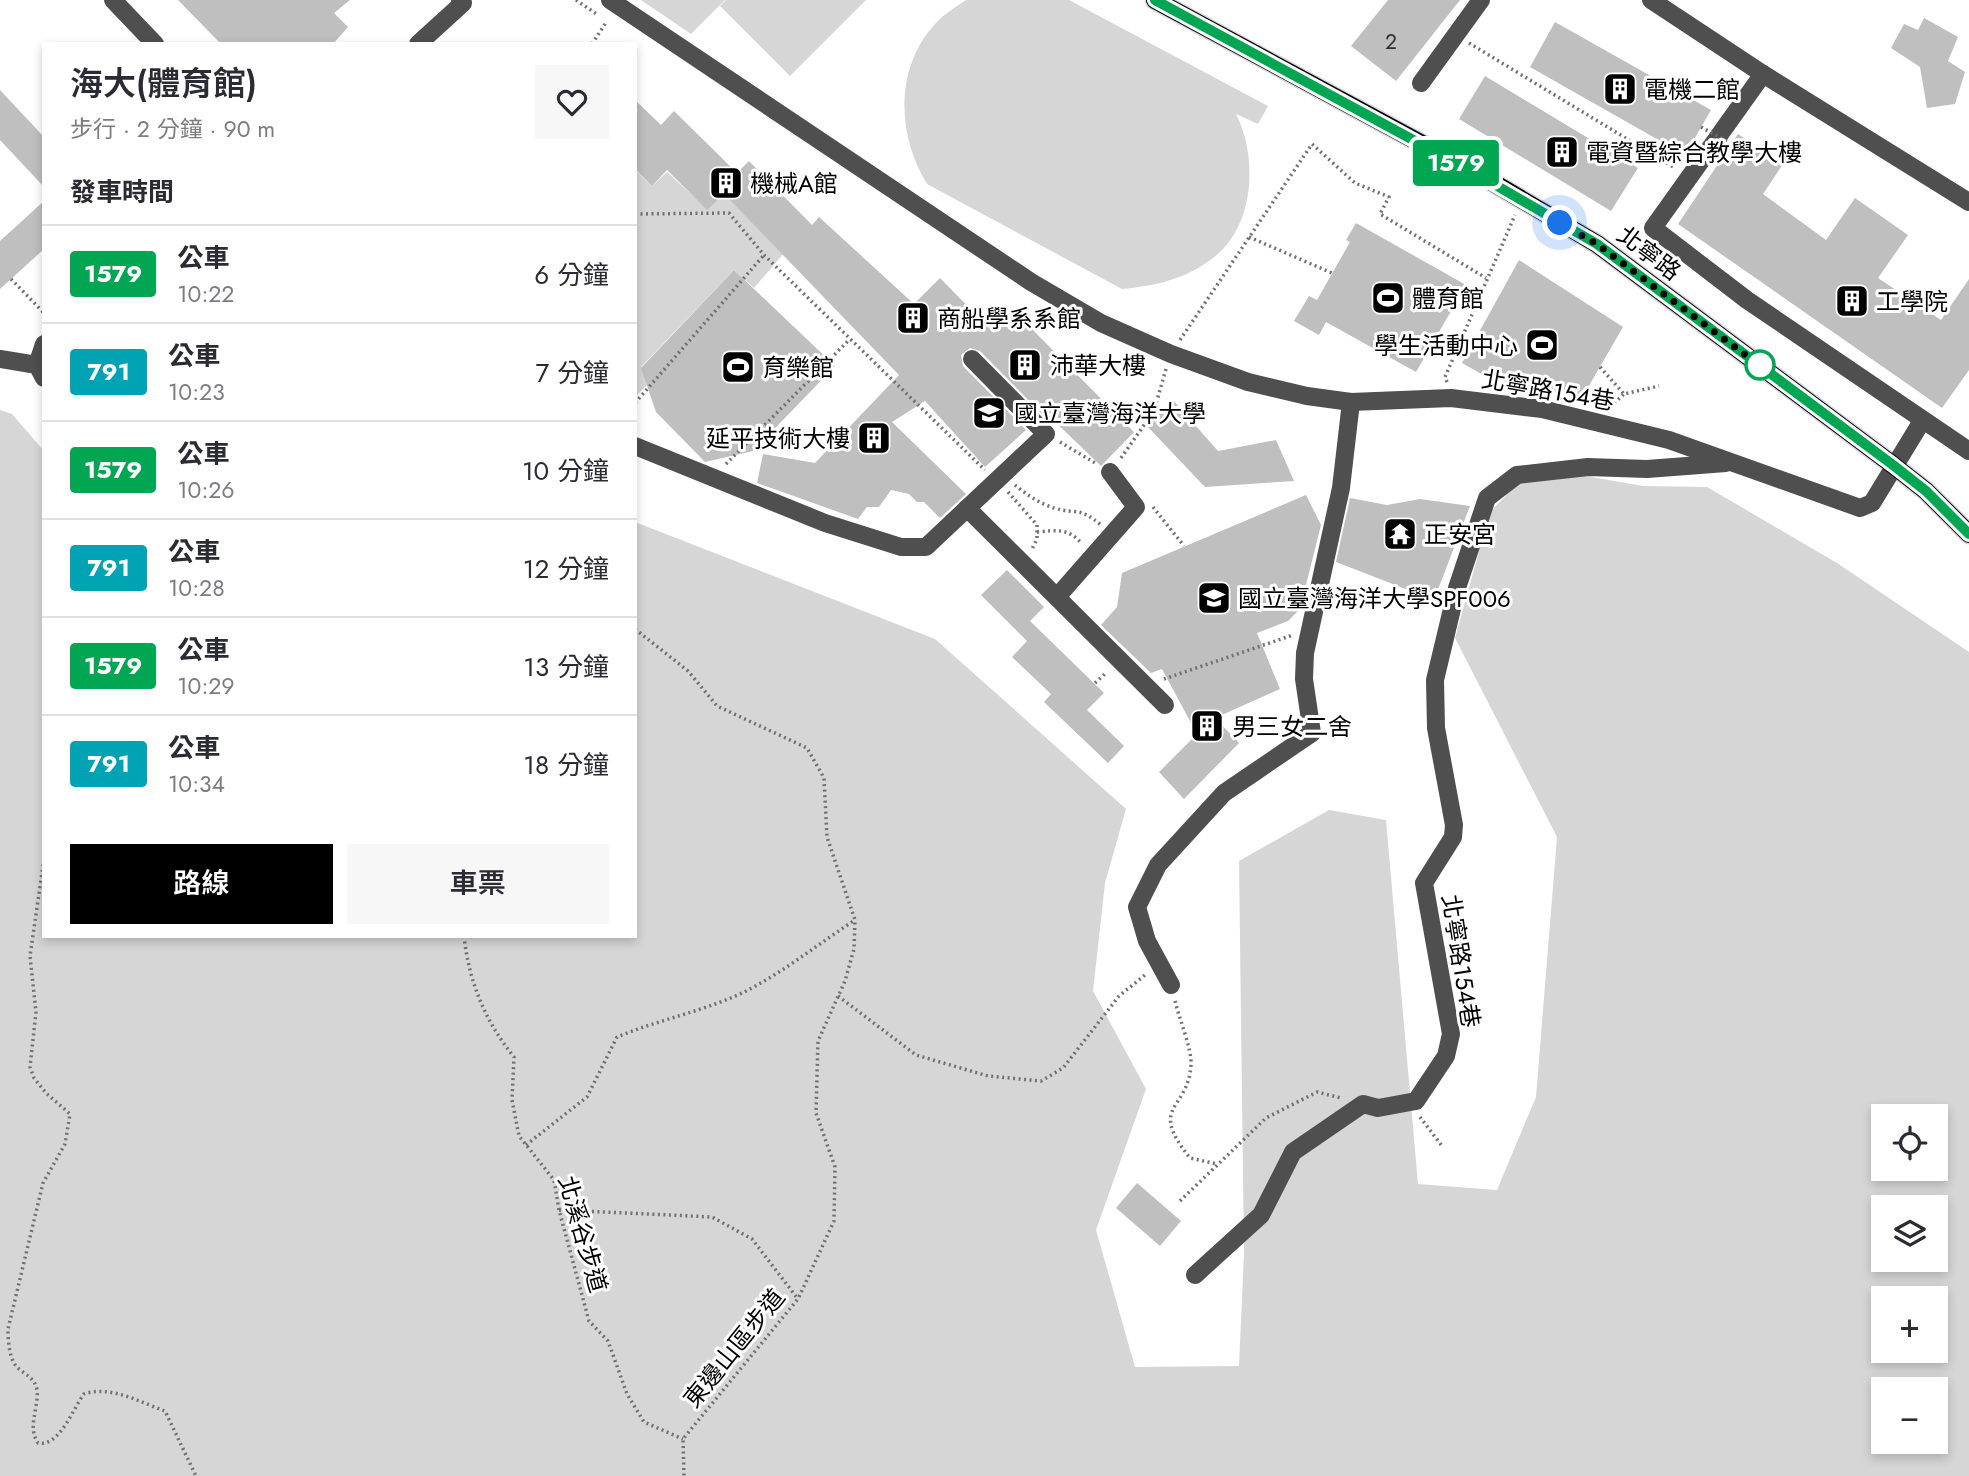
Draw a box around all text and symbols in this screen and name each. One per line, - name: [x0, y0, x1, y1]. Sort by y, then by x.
- house number: 2: [1385, 27, 1397, 57]
- text: 海大(體育館): [70, 60, 257, 107]
- button: heart: [535, 65, 609, 139]
- building icon: 電機二館: [1601, 70, 1639, 108]
- place label: 電機二館: [1644, 72, 1740, 107]
- text: 步行 · 2 分鐘 · 90 m: [70, 112, 275, 146]
- building icon: 電資暨綜合教學大樓: [1543, 133, 1581, 171]
- place label: 電資暨綜合教學大樓: [1586, 135, 1802, 170]
- line badge: 1579: [1407, 140, 1505, 186]
- text: 1579: [1427, 145, 1485, 180]
- building icon: 機械A館: [707, 164, 745, 202]
- place label: 機械A館: [750, 166, 838, 201]
- text: 發車時間: [70, 173, 174, 211]
- your location: [1542, 205, 1577, 240]
- street label: 北寧路: [1610, 217, 1688, 289]
- text: 公車: [177, 239, 229, 277]
- text: 1579: [84, 256, 142, 291]
- text: 6 分鐘: [534, 256, 609, 294]
- text: 10:22: [177, 277, 234, 311]
- sports icon: 體育館: [1369, 279, 1407, 317]
- place label: 體育館: [1412, 281, 1484, 316]
- building icon: 工學院: [1833, 282, 1871, 320]
- place label: 工學院: [1876, 284, 1948, 319]
- building icon: 商船學系系館: [894, 299, 932, 337]
- place label: 商船學系系館: [937, 301, 1081, 336]
- sports icon: 學生活動中心: [1523, 326, 1561, 364]
- place label: 學生活動中心: [1374, 328, 1518, 363]
- text: 公車: [168, 337, 220, 375]
- building icon: 沛華大樓: [1006, 346, 1044, 384]
- sports icon: 育樂館: [719, 348, 757, 386]
- place label: 沛華大樓: [1050, 348, 1146, 383]
- place label: 育樂館: [762, 350, 834, 385]
- unlabelled marker: [1745, 350, 1775, 380]
- text: 791: [87, 354, 130, 389]
- text: 7 分鐘: [536, 354, 609, 392]
- street label: 北寧路154巷: [1479, 361, 1617, 419]
- text: 10:23: [168, 375, 225, 409]
- school or university icon: 國立臺灣海洋大學: [970, 394, 1008, 432]
- place label: 國立臺灣海洋大學: [1014, 396, 1206, 431]
- building icon: 延平技術大樓: [855, 419, 893, 457]
- place label: 延平技術大樓: [706, 421, 850, 456]
- text: 公車: [177, 435, 229, 473]
- text: 1579: [84, 452, 142, 487]
- text: 10 分鐘: [522, 452, 609, 490]
- text: 10:26: [177, 473, 235, 507]
- temple icon: 正安宮: [1381, 515, 1419, 553]
- place label: 正安宮: [1424, 517, 1496, 552]
- text: 公車: [168, 533, 220, 571]
- text: 791: [87, 550, 130, 585]
- text: 12 分鐘: [523, 550, 609, 588]
- text: 10:28: [168, 571, 225, 605]
- school or university icon: 國立臺灣海洋大學SPF006: [1195, 579, 1233, 617]
- place label: 國立臺灣海洋大學SPF006: [1238, 581, 1511, 616]
- text: 公車: [177, 631, 229, 669]
- text: 1579: [84, 648, 142, 683]
- text: 13 分鐘: [523, 648, 609, 686]
- text: 10:29: [177, 669, 235, 703]
- building icon: 男三女二舍: [1188, 707, 1226, 745]
- place label: 男三女二舍: [1232, 709, 1352, 744]
- text: 公車: [168, 729, 220, 767]
- text: 791: [87, 746, 130, 781]
- text: 18 分鐘: [523, 746, 609, 784]
- text: 10:34: [168, 767, 225, 801]
- button: 路線: [70, 844, 333, 924]
- button: 車票: [347, 844, 609, 924]
- street label: 北寧路154巷: [1433, 892, 1489, 1030]
- map controls: [1871, 1104, 1948, 1454]
- button: locate: [1871, 1104, 1948, 1181]
- street label: 北溪谷步道: [550, 1172, 616, 1296]
- button: layers: [1871, 1195, 1948, 1272]
- street label: 東邊山區步道: [675, 1281, 793, 1415]
- button: +: [1871, 1286, 1948, 1363]
- button: −: [1871, 1377, 1948, 1454]

